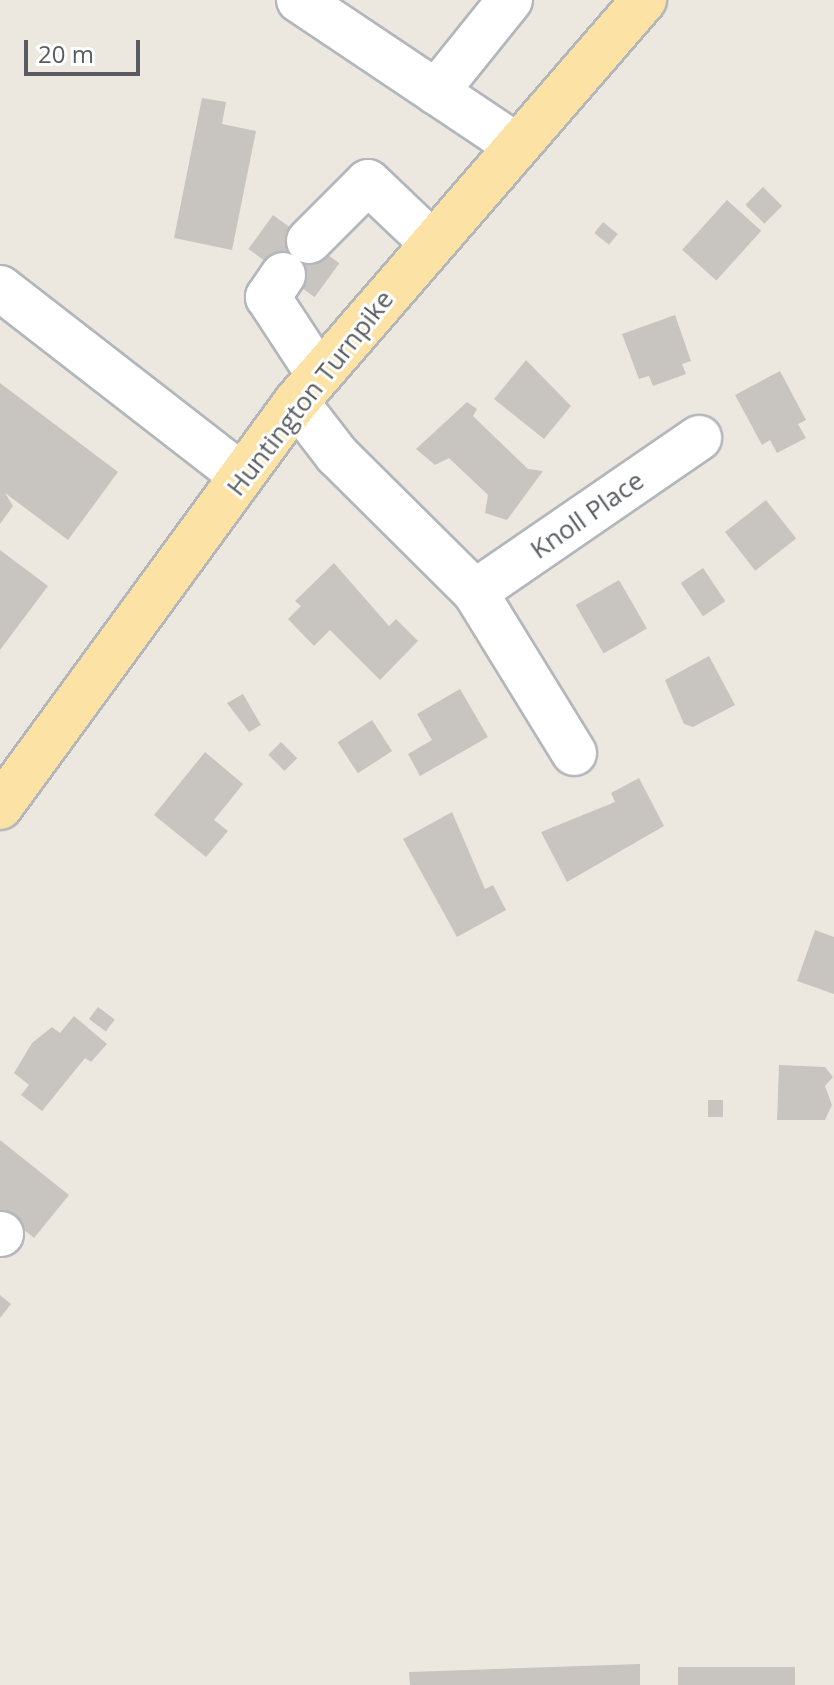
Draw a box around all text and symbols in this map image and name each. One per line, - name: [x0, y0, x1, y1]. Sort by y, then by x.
- scale bar: [28, 24, 144, 74]
- text: 20 m: [38, 37, 94, 70]
- street label: Huntington Turnpike: [220, 284, 400, 502]
- street label: Knoll Place: [524, 465, 650, 565]

